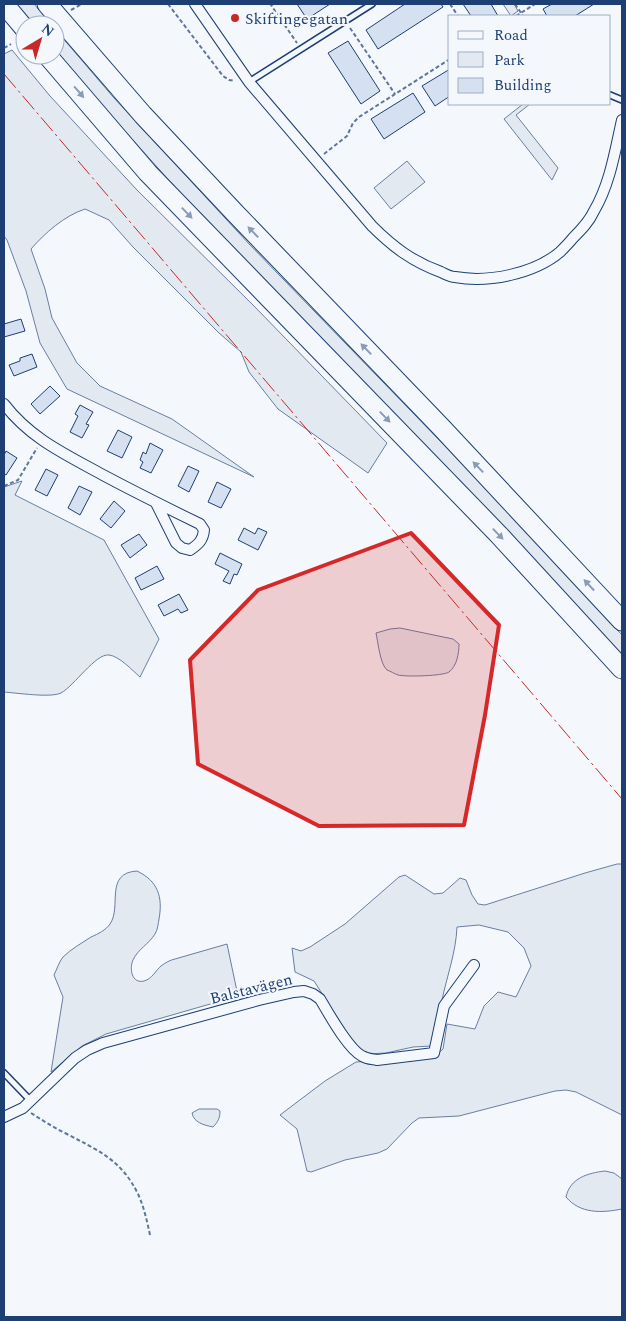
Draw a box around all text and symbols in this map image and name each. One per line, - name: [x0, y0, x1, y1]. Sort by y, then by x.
- place label: Skiftingegatan: [245, 7, 348, 31]
- marker: Skiftingegatan: [229, 12, 241, 24]
- north arrow: [15, 15, 65, 65]
- legend: [448, 15, 611, 105]
- text: N: [37, 18, 59, 42]
- text: Road: [494, 24, 528, 47]
- text: Park: [494, 49, 525, 72]
- text: Building: [494, 74, 551, 97]
- one-way arrow: [73, 85, 84, 98]
- one-way arrow: [181, 207, 193, 219]
- one-way arrow: [247, 226, 259, 238]
- one-way arrow: [360, 343, 372, 355]
- one-way arrow: [379, 411, 391, 423]
- one-way arrow: [472, 461, 484, 473]
- one-way arrow: [492, 528, 504, 540]
- one-way arrow: [583, 579, 595, 591]
- street label: Balstavägen: [207, 967, 295, 1011]

